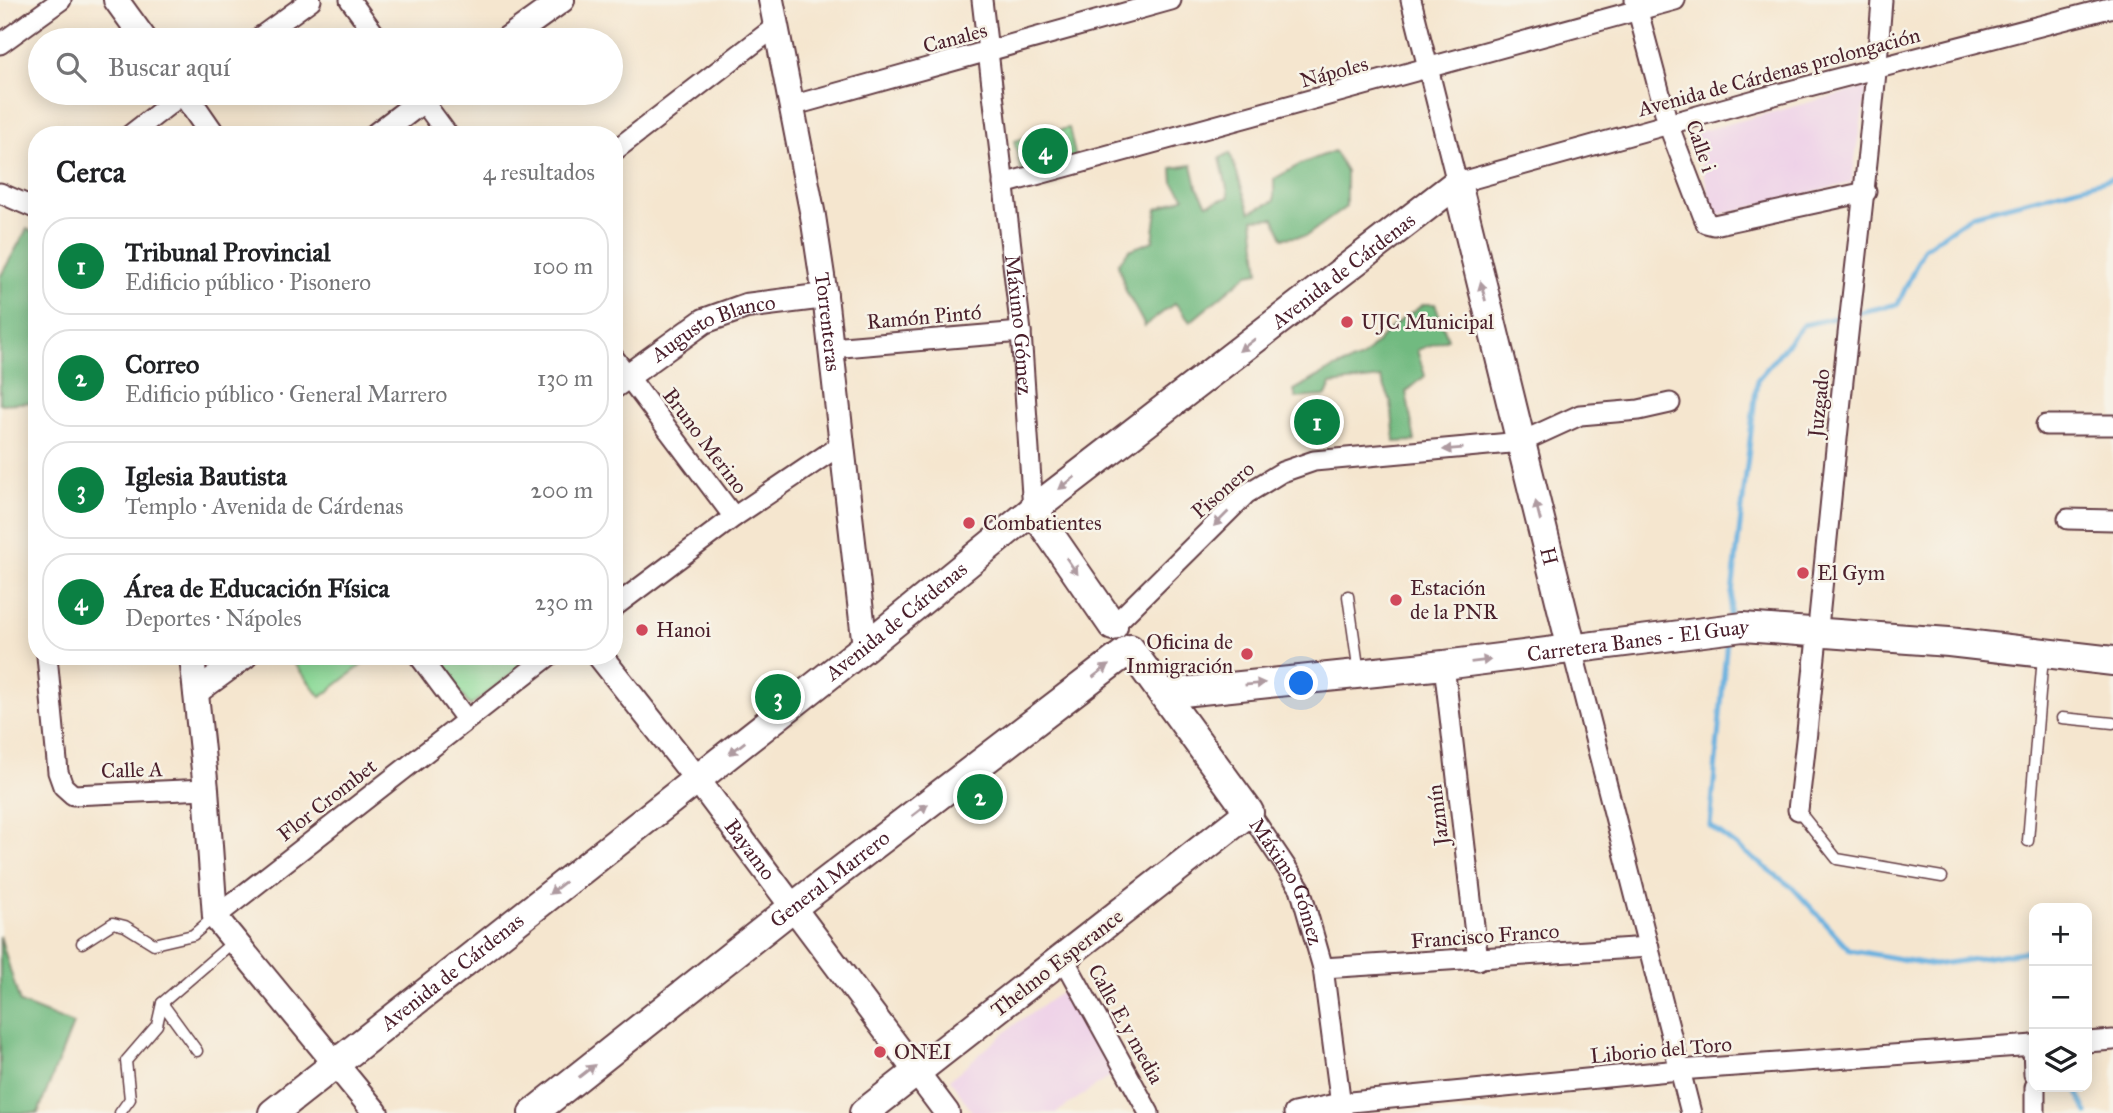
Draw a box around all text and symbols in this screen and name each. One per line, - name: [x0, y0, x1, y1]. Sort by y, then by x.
- street label: Canales: [920, 17, 990, 59]
- street label: Avenida de Cárdenas prolongación: [1634, 22, 1923, 122]
- search box: [28, 28, 623, 105]
- icon: search: [52, 48, 90, 86]
- street label: Nápoles: [1297, 50, 1371, 94]
- text: Buscar aquí: [108, 51, 230, 83]
- street label: Calle i: [1680, 116, 1722, 176]
- pin: 4: [1022, 125, 1068, 177]
- text: Cerca: [56, 154, 125, 190]
- text: 4 resultados: [483, 158, 595, 186]
- street label: Avenida de Cárdenas: [1265, 207, 1420, 335]
- text: Tribunal Provincial: [125, 236, 330, 268]
- text: 1: [76, 252, 86, 280]
- text: 100 m: [533, 252, 593, 280]
- street label: Máximo Gómez: [999, 253, 1038, 396]
- text: Edificio público · Pisonero: [125, 268, 371, 296]
- street label: Torrenteras: [809, 271, 847, 373]
- one-way arrow: [1477, 280, 1488, 302]
- street label: Augusto Blanco: [645, 289, 777, 368]
- street label: Ramón Pintó: [866, 299, 983, 335]
- place label: UJC Municipal: [1361, 309, 1494, 335]
- marker: UJC Municipal: [1339, 314, 1355, 330]
- one-way arrow: [1239, 337, 1257, 352]
- text: Correo: [125, 348, 199, 380]
- text: 2: [75, 364, 87, 392]
- text: 130 m: [537, 364, 593, 392]
- street label: Juzgado: [1802, 367, 1836, 441]
- text: Edificio público · General Marrero: [125, 380, 447, 408]
- street label: Bruno Merino: [657, 383, 753, 499]
- pin: 1: [1294, 396, 1340, 448]
- one-way arrow: [1442, 443, 1464, 454]
- street label: Pisonero: [1186, 455, 1260, 524]
- text: Iglesia Bautista: [125, 460, 287, 492]
- text: 3: [76, 476, 86, 504]
- text: 200 m: [531, 476, 593, 504]
- one-way arrow: [1058, 476, 1076, 490]
- text: Templo · Avenida de Cárdenas: [125, 492, 403, 520]
- one-way arrow: [1532, 500, 1543, 522]
- place label: Combatientes: [983, 510, 1102, 536]
- one-way arrow: [1212, 511, 1229, 528]
- marker: Combatientes: [961, 515, 977, 531]
- street label: H: [1534, 544, 1564, 568]
- street label: Avenida de Cárdenas: [819, 556, 972, 687]
- one-way arrow: [1065, 557, 1079, 575]
- place label: El Gym: [1817, 560, 1885, 586]
- marker: El Gym: [1795, 565, 1811, 581]
- text: Área de Educación Física: [125, 572, 389, 604]
- place label: Estación de la PNR: [1410, 575, 1499, 625]
- text: 4: [75, 588, 87, 616]
- text: 230 m: [535, 588, 593, 616]
- marker: Estación de la PNR: [1388, 592, 1404, 608]
- text: Deportes · Nápoles: [125, 604, 302, 632]
- street label: Carretera Banes - El Guay: [1525, 614, 1751, 667]
- place label: Hanoi: [656, 617, 711, 643]
- marker: Hanoi: [634, 622, 650, 638]
- place label: Oficina de Inmigración: [1126, 629, 1233, 679]
- marker: Oficina de Inmigración: [1239, 646, 1255, 662]
- one-way arrow: [1470, 655, 1492, 666]
- one-way arrow: [1092, 665, 1110, 679]
- your location: [1284, 666, 1318, 700]
- pin: 3: [755, 671, 801, 723]
- one-way arrow: [1244, 679, 1266, 690]
- one-way arrow: [728, 740, 745, 755]
- street label: Flor Crombet: [272, 753, 382, 847]
- street label: Calle A: [101, 756, 163, 784]
- pin: 2: [957, 771, 1003, 823]
- street label: Jazmín: [1421, 783, 1455, 849]
- one-way arrow: [911, 803, 929, 817]
- street label: Máximo Gómez: [1244, 813, 1329, 948]
- street label: Bayamo: [719, 814, 781, 886]
- street label: General Marrero: [765, 824, 895, 933]
- one-way arrow: [549, 881, 567, 896]
- street label: Thelmo Esperance: [986, 903, 1129, 1023]
- map controls: [2029, 903, 2092, 1092]
- button: +: [2029, 903, 2092, 966]
- street label: Avenida de Cárdenas: [375, 908, 529, 1037]
- street label: Francisco Franco: [1410, 918, 1560, 954]
- street label: Calle E y media: [1082, 959, 1170, 1089]
- button: −: [2029, 966, 2092, 1029]
- button: layers: [2029, 1029, 2092, 1092]
- street label: Liborio del Toro: [1589, 1031, 1733, 1069]
- place label: ONEI: [894, 1039, 952, 1065]
- marker: ONEI: [872, 1044, 888, 1060]
- one-way arrow: [577, 1063, 595, 1078]

